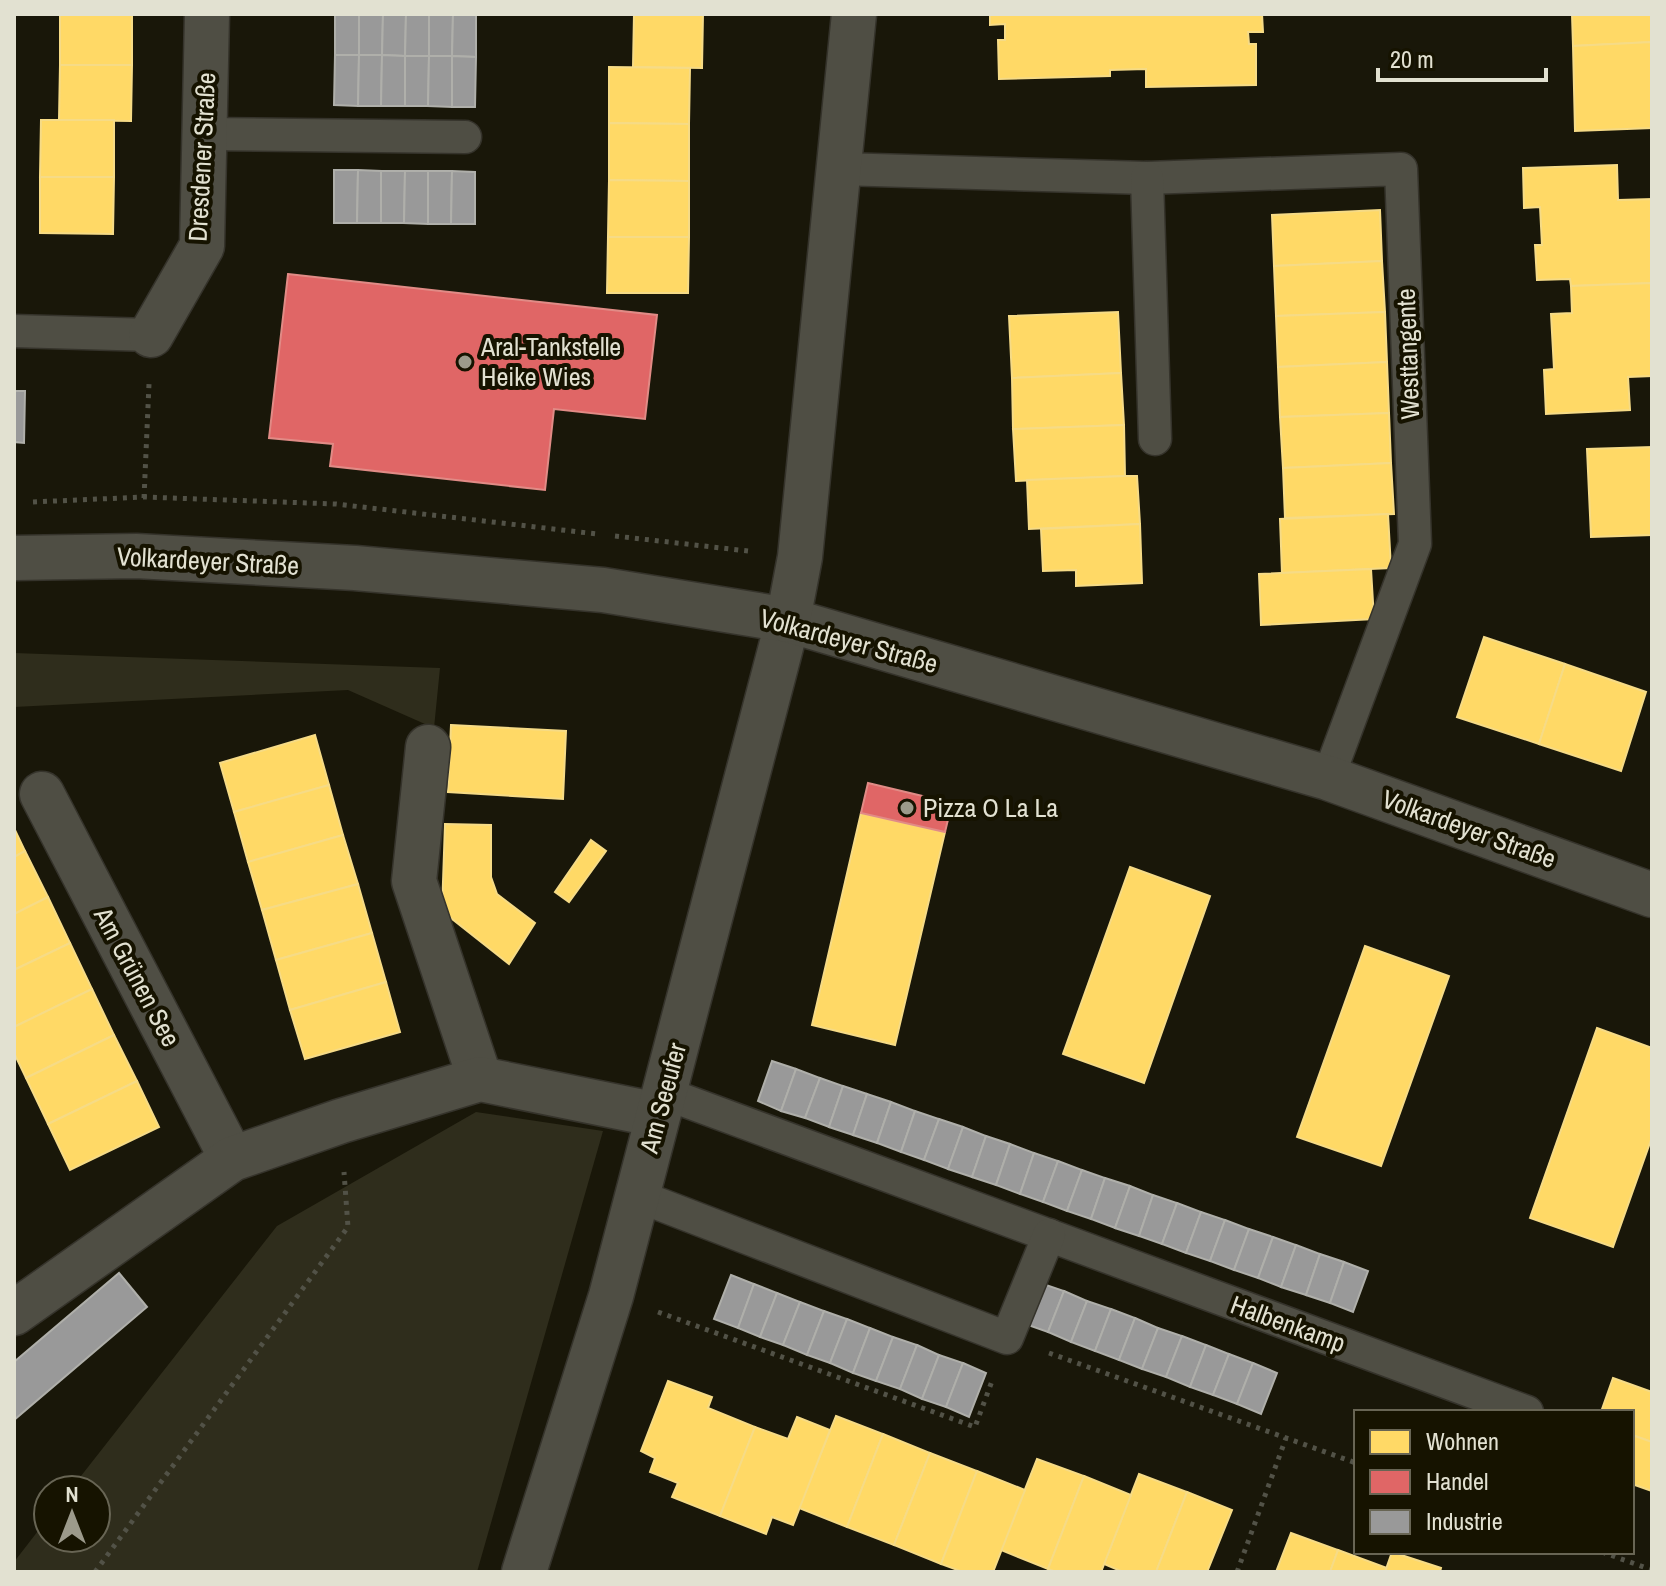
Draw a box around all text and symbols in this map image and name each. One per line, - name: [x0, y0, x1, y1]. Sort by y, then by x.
- scale bar: [1378, 32, 1546, 82]
- text: 20 m: [1390, 43, 1434, 75]
- street label: Dresdener Straße: [180, 71, 223, 243]
- street label: Westtangente: [1388, 288, 1427, 420]
- place label: Aral-Tankstelle Heike Wies: [480, 329, 621, 394]
- marker: Aral-Tankstelle Heike Wies: [456, 353, 474, 371]
- street label: Volkardeyer Straße: [116, 538, 300, 583]
- street label: Volkardeyer Straße: [756, 600, 942, 681]
- street label: Volkardeyer Straße: [1377, 781, 1561, 876]
- place label: Pizza O La La: [923, 790, 1058, 825]
- marker: Pizza O La La: [898, 799, 916, 817]
- street label: Am Grünen See: [86, 900, 189, 1052]
- street label: Am Seeufer: [631, 1039, 694, 1158]
- street label: Halbenkamp: [1226, 1287, 1350, 1360]
- legend: [1354, 1410, 1634, 1554]
- text: Wohnen: [1426, 1425, 1499, 1457]
- text: Handel: [1426, 1465, 1488, 1497]
- north arrow: [32, 1474, 112, 1554]
- text: N: [65, 1479, 79, 1509]
- text: Industrie: [1426, 1505, 1503, 1537]

